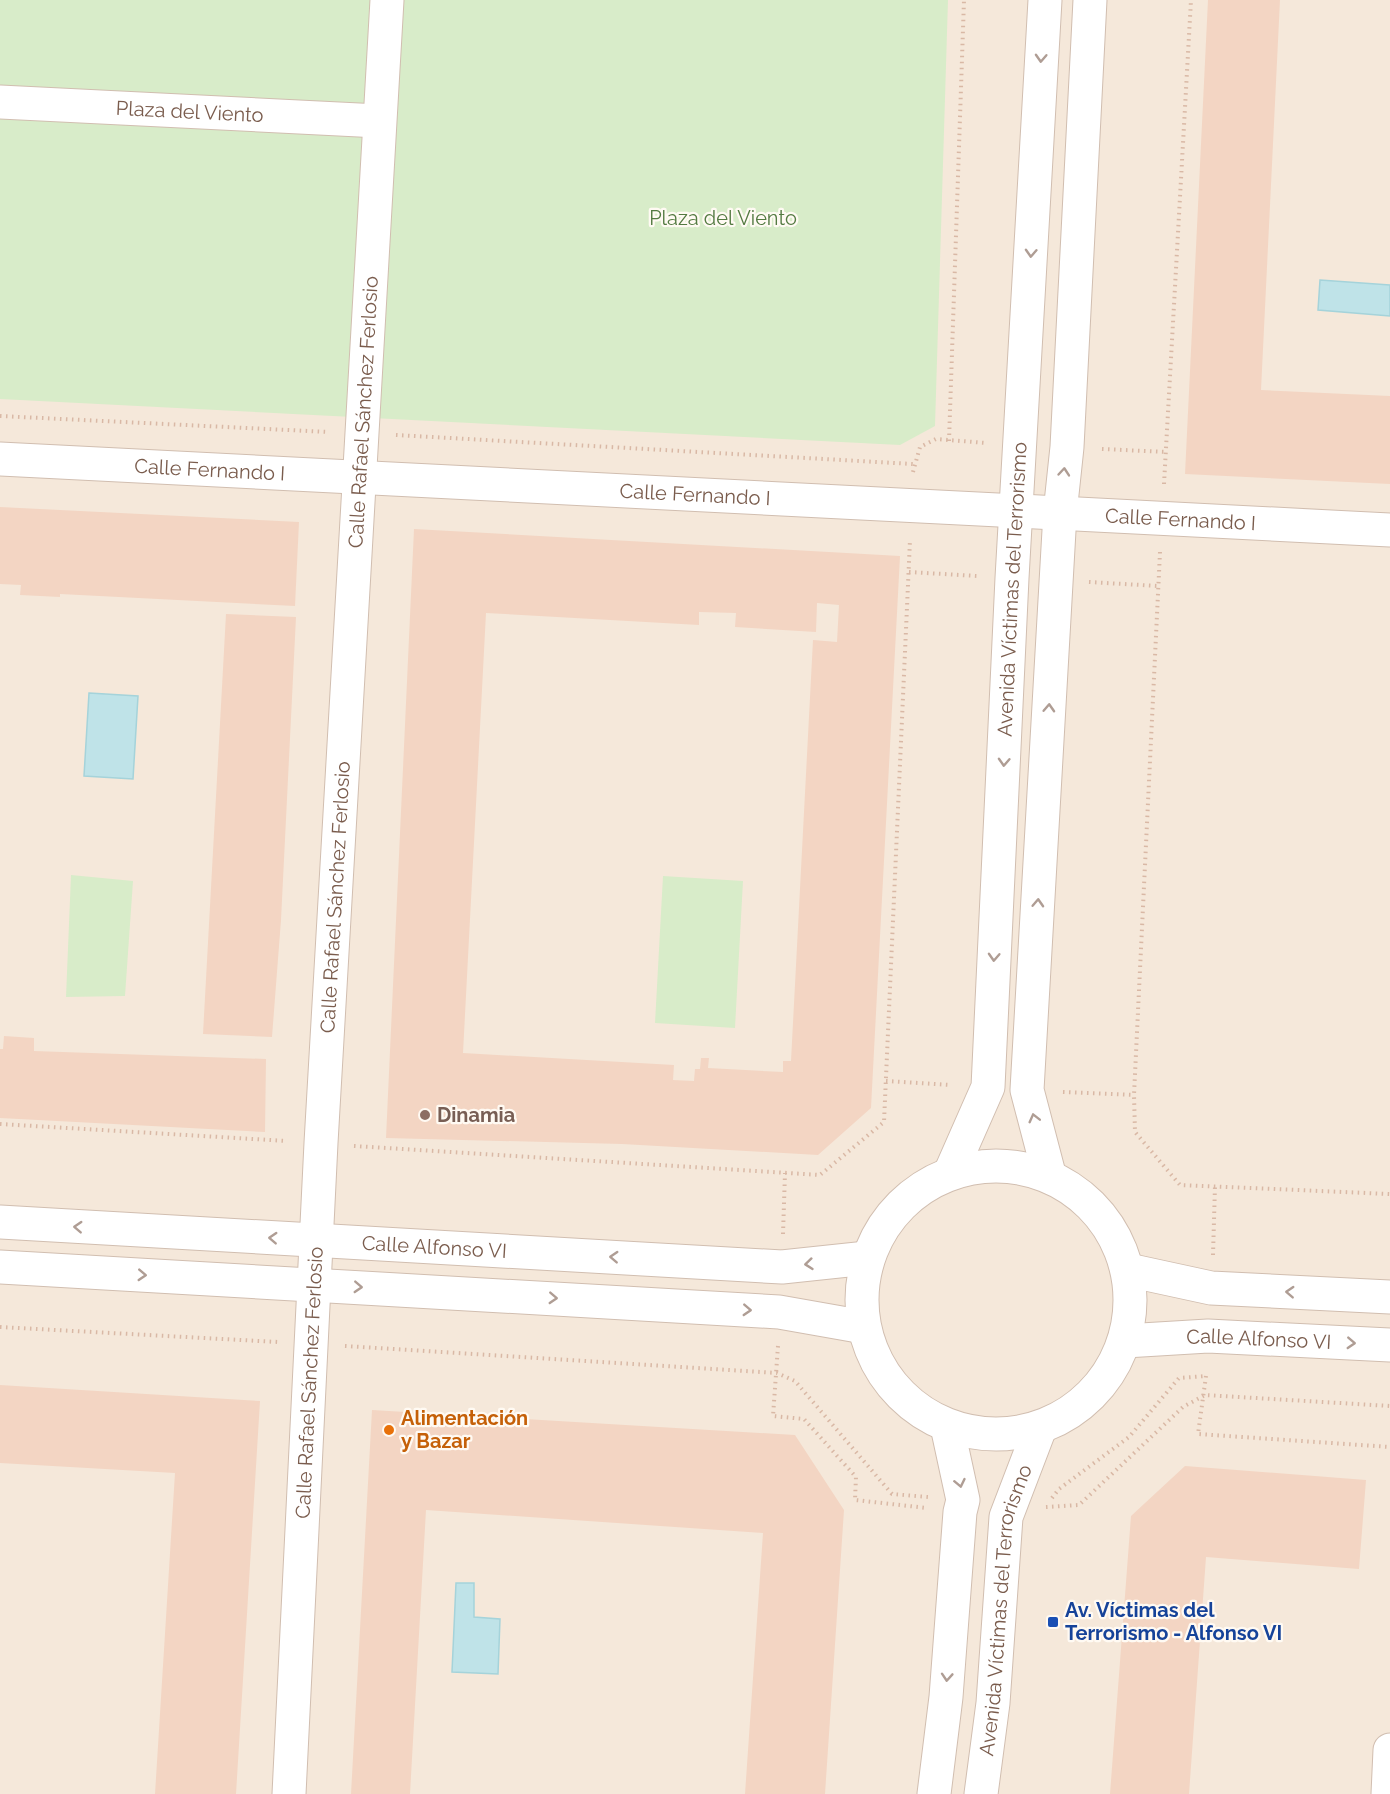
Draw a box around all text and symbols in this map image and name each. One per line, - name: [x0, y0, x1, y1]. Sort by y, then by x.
- one-way arrow: [1035, 54, 1048, 63]
- street label: Plaza del Viento: [115, 96, 264, 127]
- park label: Plaza del Viento: [649, 206, 797, 230]
- one-way arrow: [1025, 249, 1038, 258]
- street label: Calle Rafael Sánchez Ferlosio: [343, 275, 383, 549]
- street label: Avenida Víctimas del Terrorismo: [993, 441, 1032, 737]
- street label: Calle Fernando I: [134, 454, 286, 486]
- one-way arrow: [1057, 467, 1070, 476]
- street label: Calle Fernando I: [619, 479, 771, 510]
- street label: Calle Fernando I: [1104, 503, 1256, 535]
- one-way arrow: [1042, 704, 1055, 713]
- one-way arrow: [997, 758, 1010, 767]
- street label: Calle Rafael Sánchez Ferlosio: [315, 760, 355, 1034]
- one-way arrow: [1031, 899, 1044, 908]
- one-way arrow: [988, 953, 1001, 962]
- place label: Dinamia: [437, 1103, 515, 1127]
- marker: Dinamia: [418, 1108, 432, 1122]
- one-way arrow: [1029, 1113, 1042, 1123]
- one-way arrow: [74, 1220, 83, 1233]
- street label: Calle Alfonso VI: [361, 1231, 507, 1263]
- one-way arrow: [268, 1232, 277, 1245]
- street label: Calle Rafael Sánchez Ferlosio: [291, 1246, 328, 1519]
- one-way arrow: [610, 1251, 619, 1264]
- one-way arrow: [804, 1257, 814, 1270]
- one-way arrow: [138, 1268, 147, 1281]
- one-way arrow: [353, 1280, 362, 1293]
- one-way arrow: [1285, 1286, 1294, 1299]
- one-way arrow: [548, 1292, 557, 1305]
- one-way arrow: [743, 1303, 752, 1316]
- street label: Calle Alfonso VI: [1186, 1324, 1332, 1354]
- one-way arrow: [1347, 1336, 1356, 1349]
- place label: Alimentación y Bazar: [401, 1406, 528, 1453]
- marker: Alimentación y Bazar: [382, 1423, 396, 1437]
- street label: Avenida Víctimas del Terrorismo: [974, 1461, 1037, 1757]
- one-way arrow: [952, 1478, 965, 1488]
- place label: Av. Víctimas del Terrorismo - Alfonso VI: [1065, 1598, 1282, 1645]
- marker: Av. Víctimas del Terrorismo - Alfonso VI: [1046, 1615, 1060, 1629]
- one-way arrow: [941, 1672, 954, 1681]

